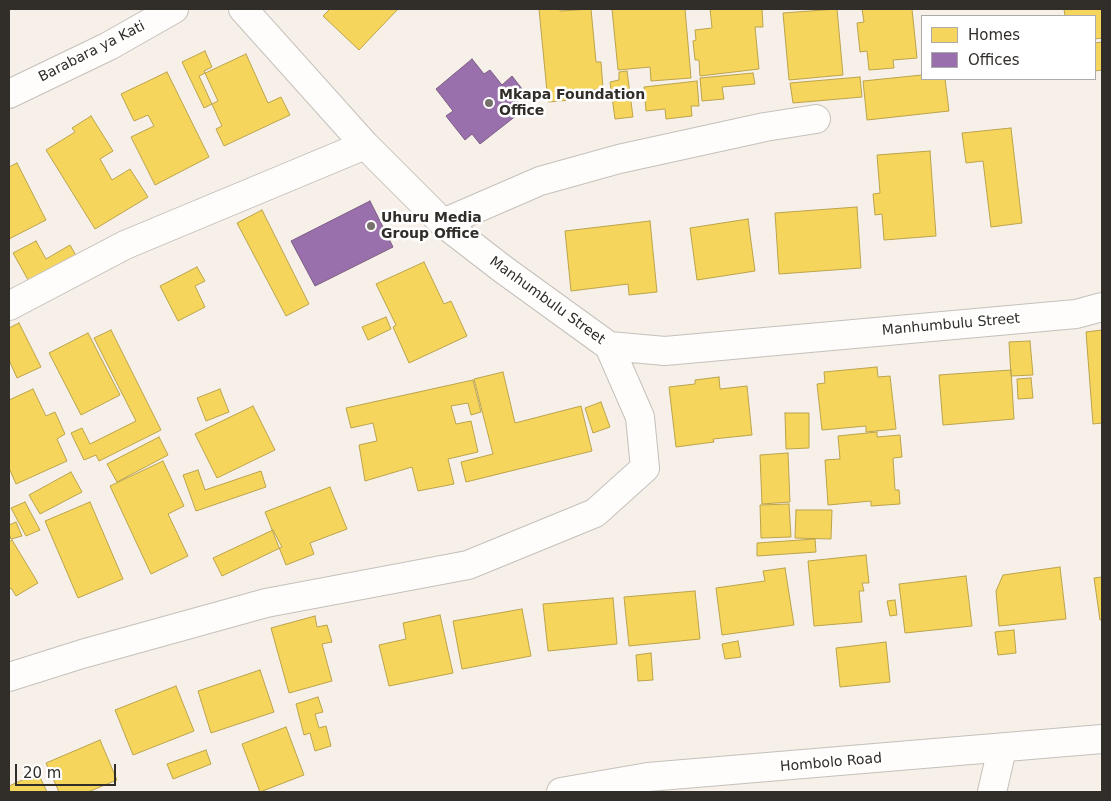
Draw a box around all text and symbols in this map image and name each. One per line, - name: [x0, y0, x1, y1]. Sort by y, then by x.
- legend: [921, 15, 1096, 80]
- street label: Barabara ya Kati: [36, 18, 148, 86]
- text: Homes: [968, 26, 1020, 44]
- text: Offices: [968, 51, 1020, 69]
- place label: Mkapa Foundation Office: [499, 87, 645, 120]
- marker: Mkapa Foundation Office: [483, 97, 495, 109]
- place label: Uhuru Media Group Office: [381, 210, 482, 242]
- marker: Uhuru Media Group Office: [365, 220, 377, 232]
- street label: Manhumbulu Street: [486, 254, 608, 348]
- street label: Manhumbulu Street: [881, 311, 1021, 339]
- street label: Hombolo Road: [779, 750, 883, 776]
- scale bar: [18, 754, 119, 786]
- text: 20 m: [23, 764, 61, 782]

